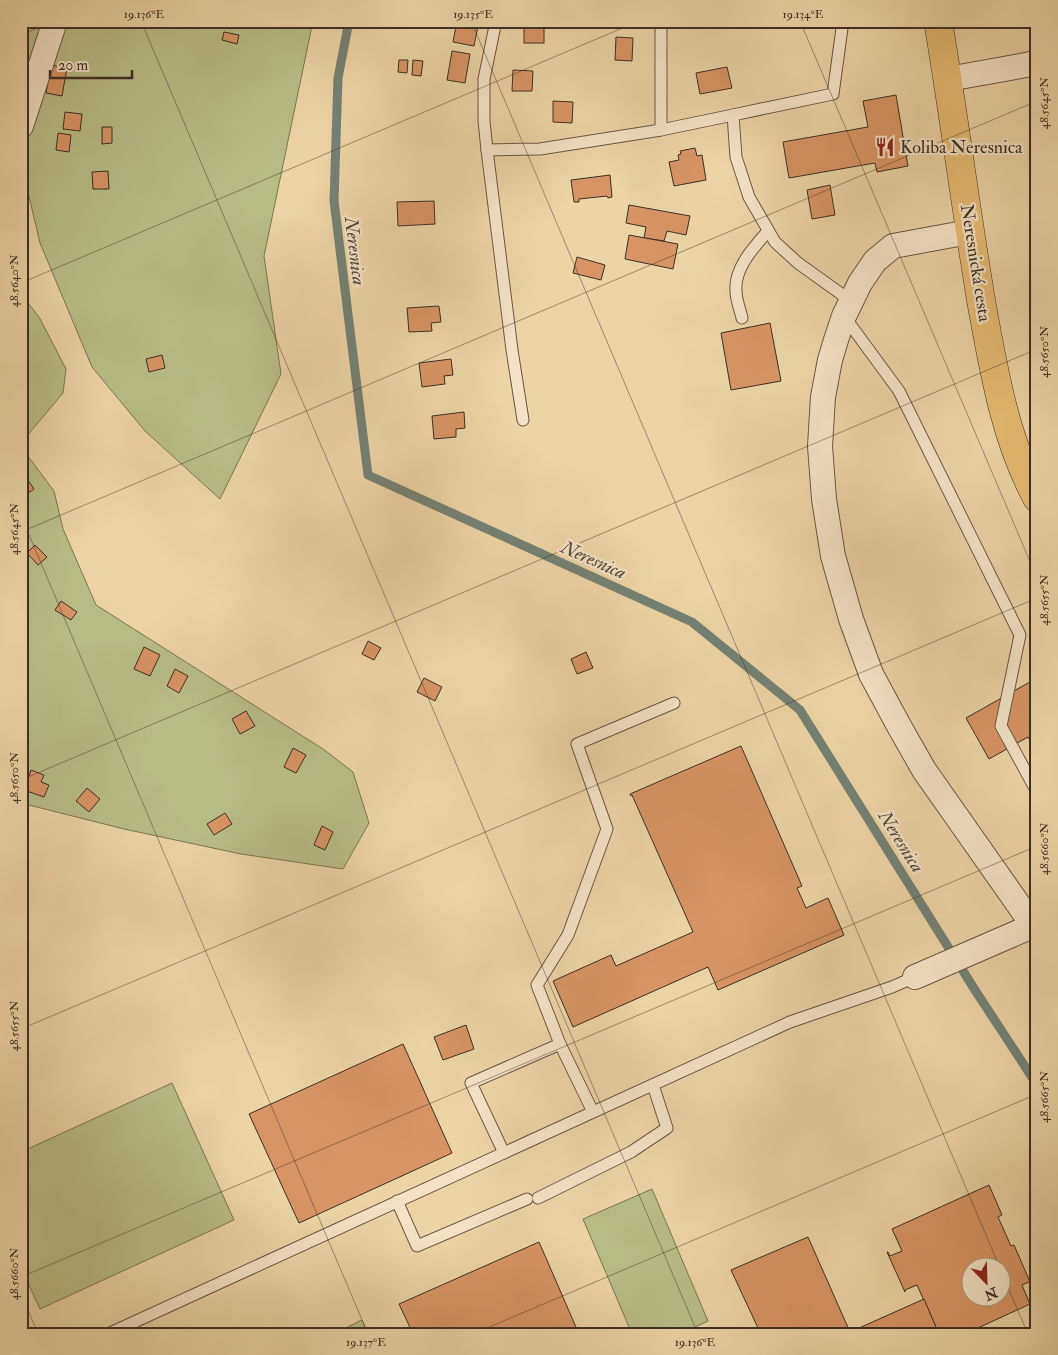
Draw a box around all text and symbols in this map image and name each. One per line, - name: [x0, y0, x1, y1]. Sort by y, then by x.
- text: 19.136°E: [124, 7, 165, 22]
- text: 19.135°E: [453, 7, 493, 22]
- text: 19.134°E: [783, 7, 824, 22]
- scale bar: [50, 48, 132, 80]
- text: 20 m: [58, 56, 88, 75]
- text: 48.5645°N: [1037, 77, 1052, 129]
- restaurant icon: Koliba Neresnica: [874, 136, 896, 158]
- place label: Koliba Neresnica: [900, 136, 1023, 159]
- street label: Neresnická cesta: [955, 203, 996, 324]
- water label: Neresnica: [339, 214, 371, 287]
- text: 48.5640°N: [7, 254, 22, 308]
- text: 48.5650°N: [1037, 326, 1052, 378]
- text: 48.5645°N: [7, 503, 22, 555]
- water label: Neresnica: [556, 535, 630, 585]
- text: 48.5655°N: [1037, 574, 1052, 626]
- text: 48.5650°N: [7, 752, 22, 804]
- water label: Neresnica: [872, 805, 930, 877]
- text: 48.5660°N: [1037, 822, 1052, 875]
- text: 48.5655°N: [7, 1000, 22, 1052]
- text: 48.5665°N: [1037, 1071, 1052, 1123]
- text: 48.5660°N: [7, 1247, 22, 1300]
- north arrow: [960, 1258, 1010, 1308]
- text: N: [981, 1283, 1001, 1304]
- text: 19.137°E: [346, 1335, 386, 1350]
- text: 19.136°E: [675, 1335, 716, 1350]

